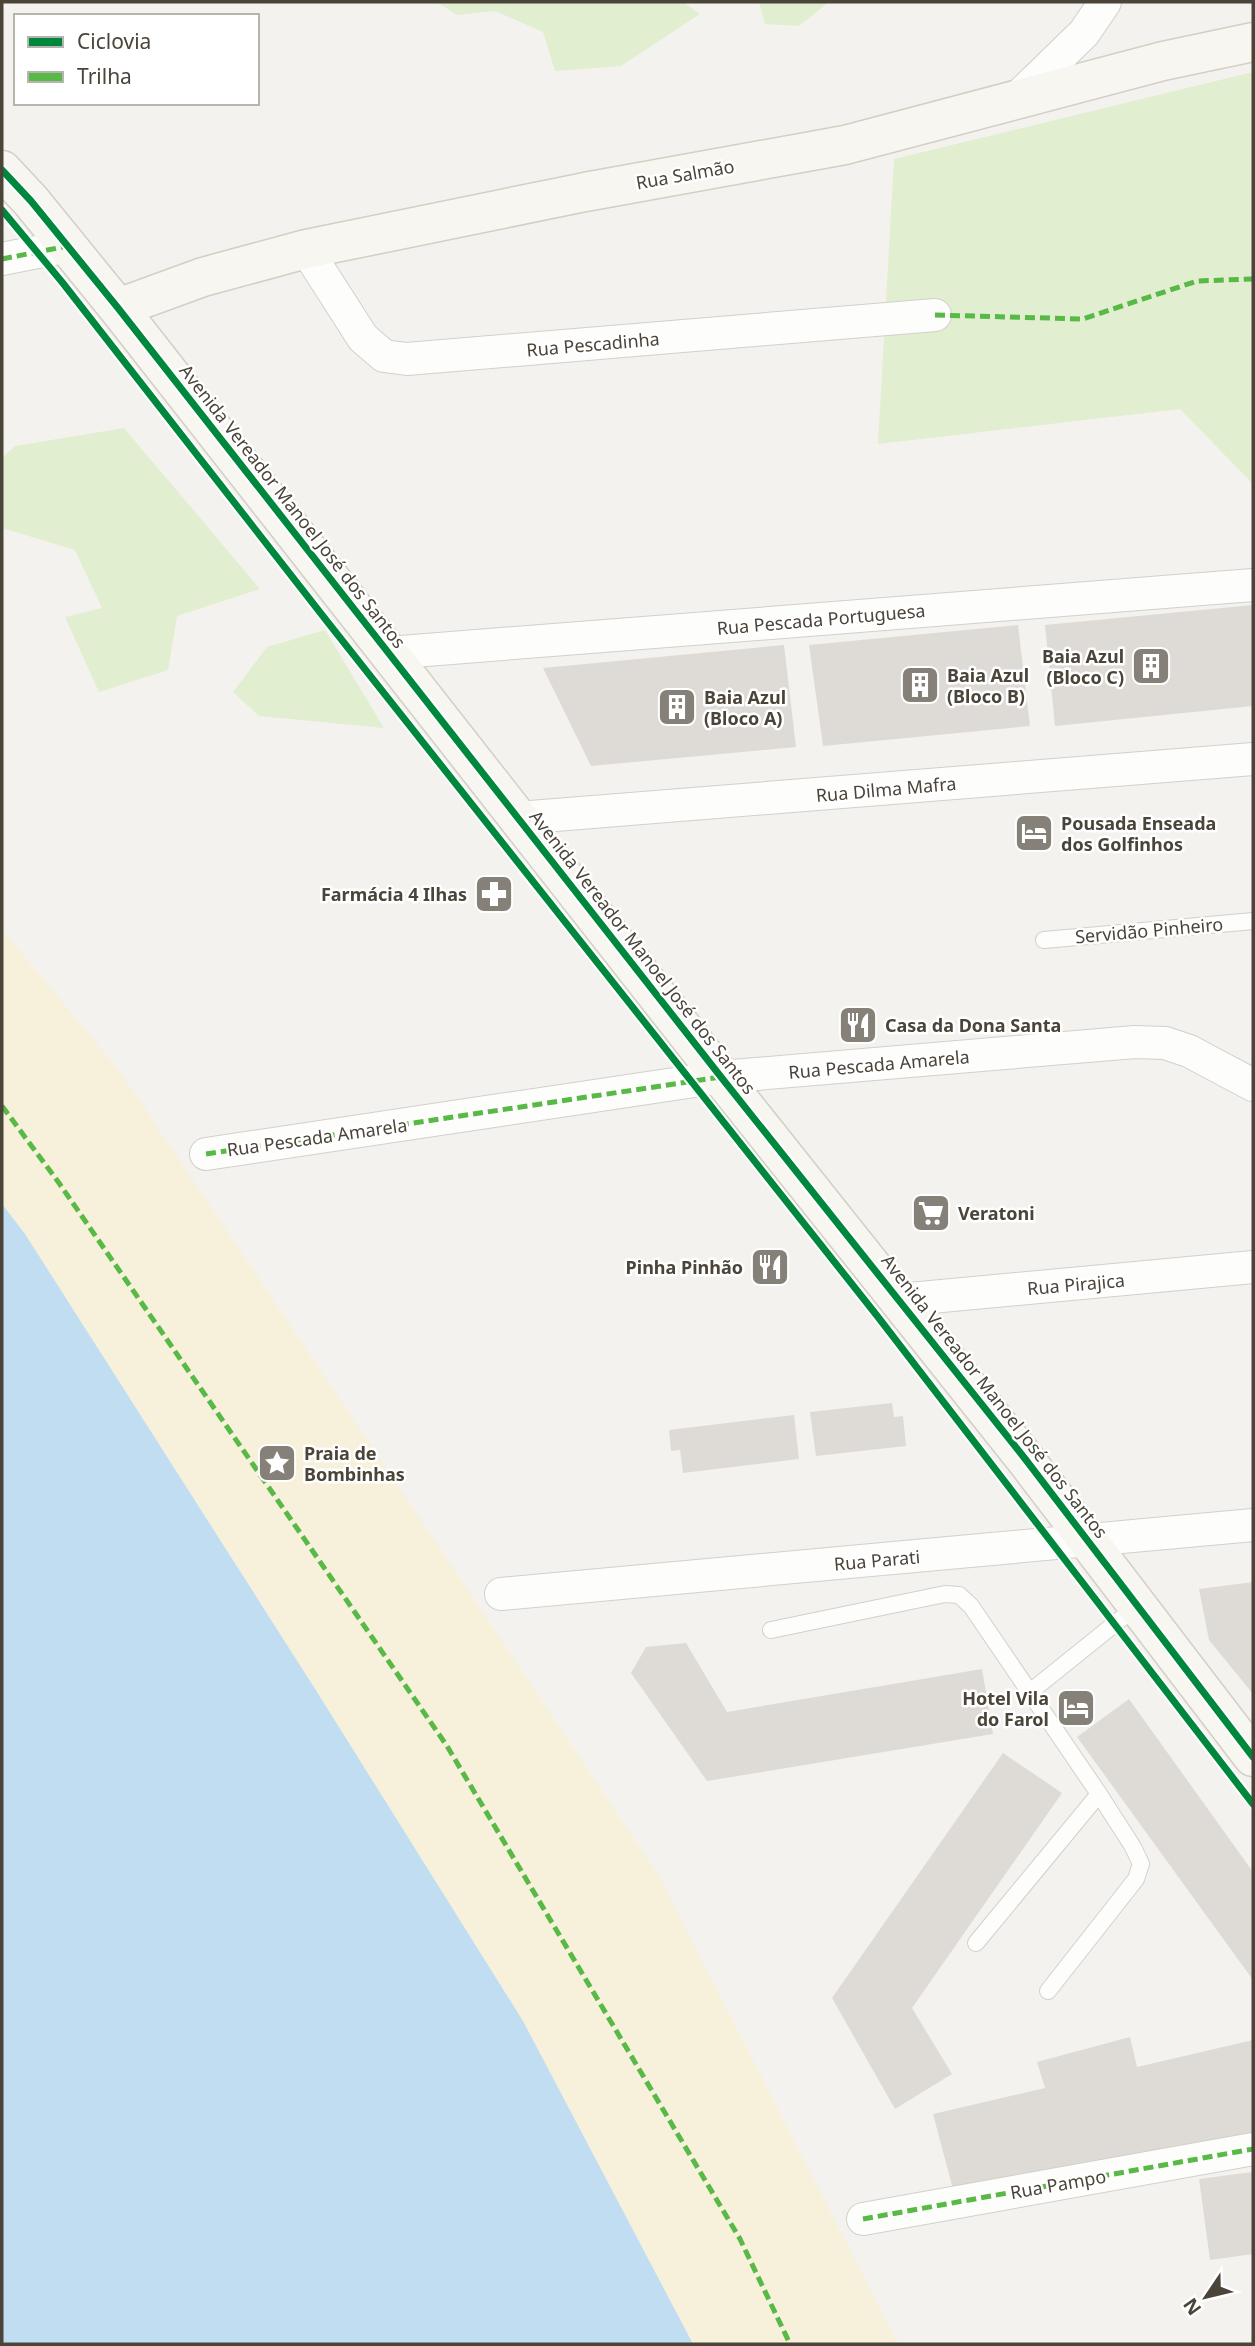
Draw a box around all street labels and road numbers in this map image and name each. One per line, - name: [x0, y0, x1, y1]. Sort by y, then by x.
- street label: Rua Salmão: [634, 154, 736, 194]
- street label: Rua Pescadinha: [525, 326, 661, 362]
- street label: Avenida Vereador Manoel José dos Santos: [175, 359, 411, 653]
- street label: Rua Pescada Portuguesa: [716, 598, 926, 640]
- street label: Rua Dilma Mafra: [815, 771, 957, 807]
- street label: Avenida Vereador Manoel José dos Santos: [525, 805, 761, 1099]
- street label: Servidão Pinheiro: [1074, 912, 1224, 948]
- street label: Rua Pescada Amarela: [787, 1044, 971, 1084]
- street label: Rua Pescada Amarela: [225, 1112, 409, 1162]
- street label: Avenida Vereador Manoel José dos Santos: [877, 1249, 1113, 1543]
- street label: Rua Pirajica: [1026, 1268, 1126, 1300]
- street label: Rua Parati: [833, 1544, 921, 1576]
- street label: Rua Pampo: [1008, 2164, 1108, 2204]

